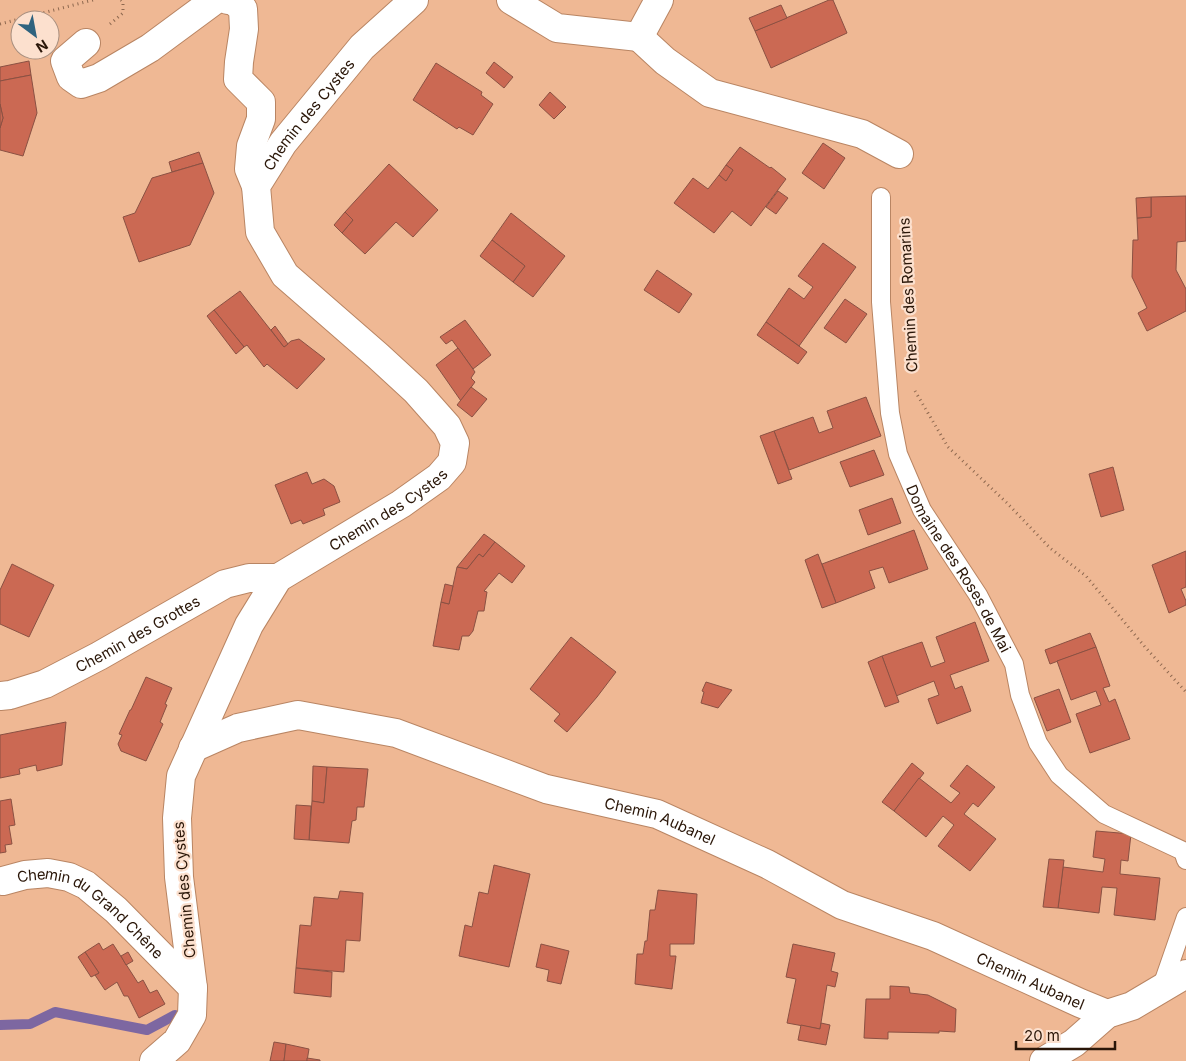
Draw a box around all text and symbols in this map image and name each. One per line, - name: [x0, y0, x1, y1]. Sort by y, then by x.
- north arrow: [10, 10, 60, 60]
- text: N: [33, 36, 51, 56]
- street label: Chemin des Cystes: [259, 54, 358, 174]
- street label: Chemin des Romarins: [894, 217, 922, 373]
- street label: Chemin des Cystes: [325, 465, 452, 555]
- street label: Domaine des Roses de Mai: [903, 481, 1016, 655]
- street label: Chemin des Grottes: [72, 591, 203, 676]
- street label: Chemin Aubanel: [603, 793, 718, 849]
- street label: Chemin des Cystes: [169, 821, 199, 959]
- street label: Chemin du Grand Chêne: [15, 863, 168, 962]
- street label: Chemin Aubanel: [974, 948, 1087, 1013]
- scale bar: [1016, 1018, 1115, 1050]
- text: 20 m: [1024, 1026, 1060, 1045]

